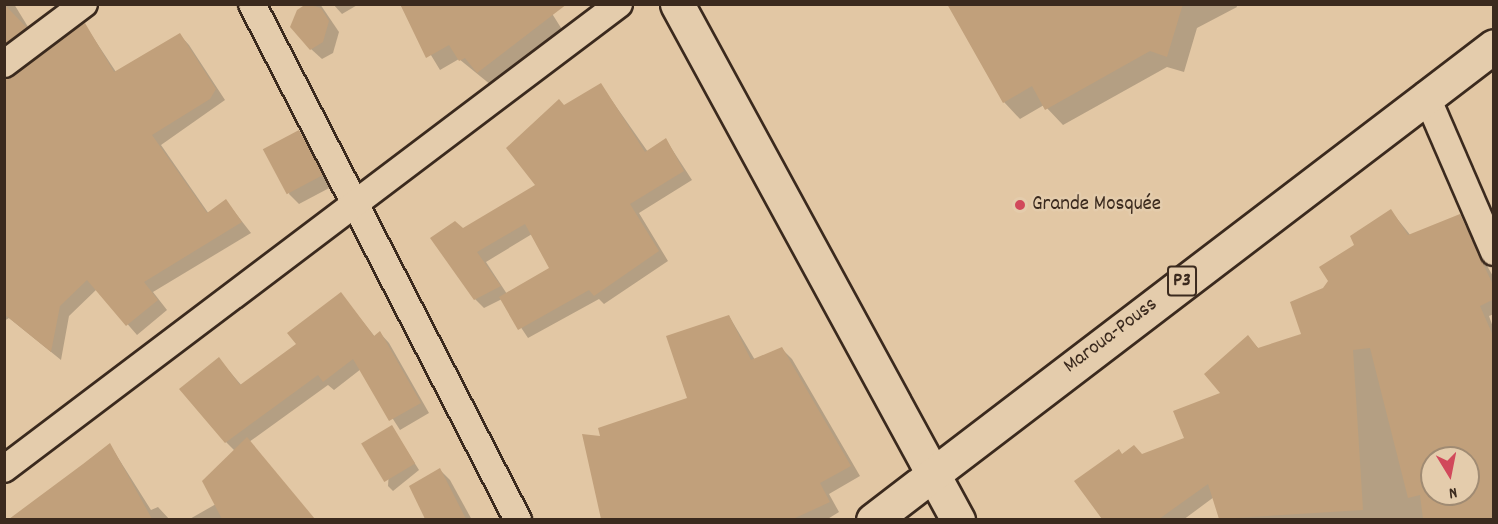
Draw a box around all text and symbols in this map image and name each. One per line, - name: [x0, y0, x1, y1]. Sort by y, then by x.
- place label: Grande Mosquée: [1032, 192, 1161, 218]
- marker: Grande Mosquée: [1013, 198, 1027, 212]
- road number: P3: [1167, 264, 1197, 298]
- street label: Maroua-Pouss: [1059, 293, 1163, 379]
- north arrow: [1420, 446, 1480, 506]
- text: N: [1447, 480, 1459, 504]

